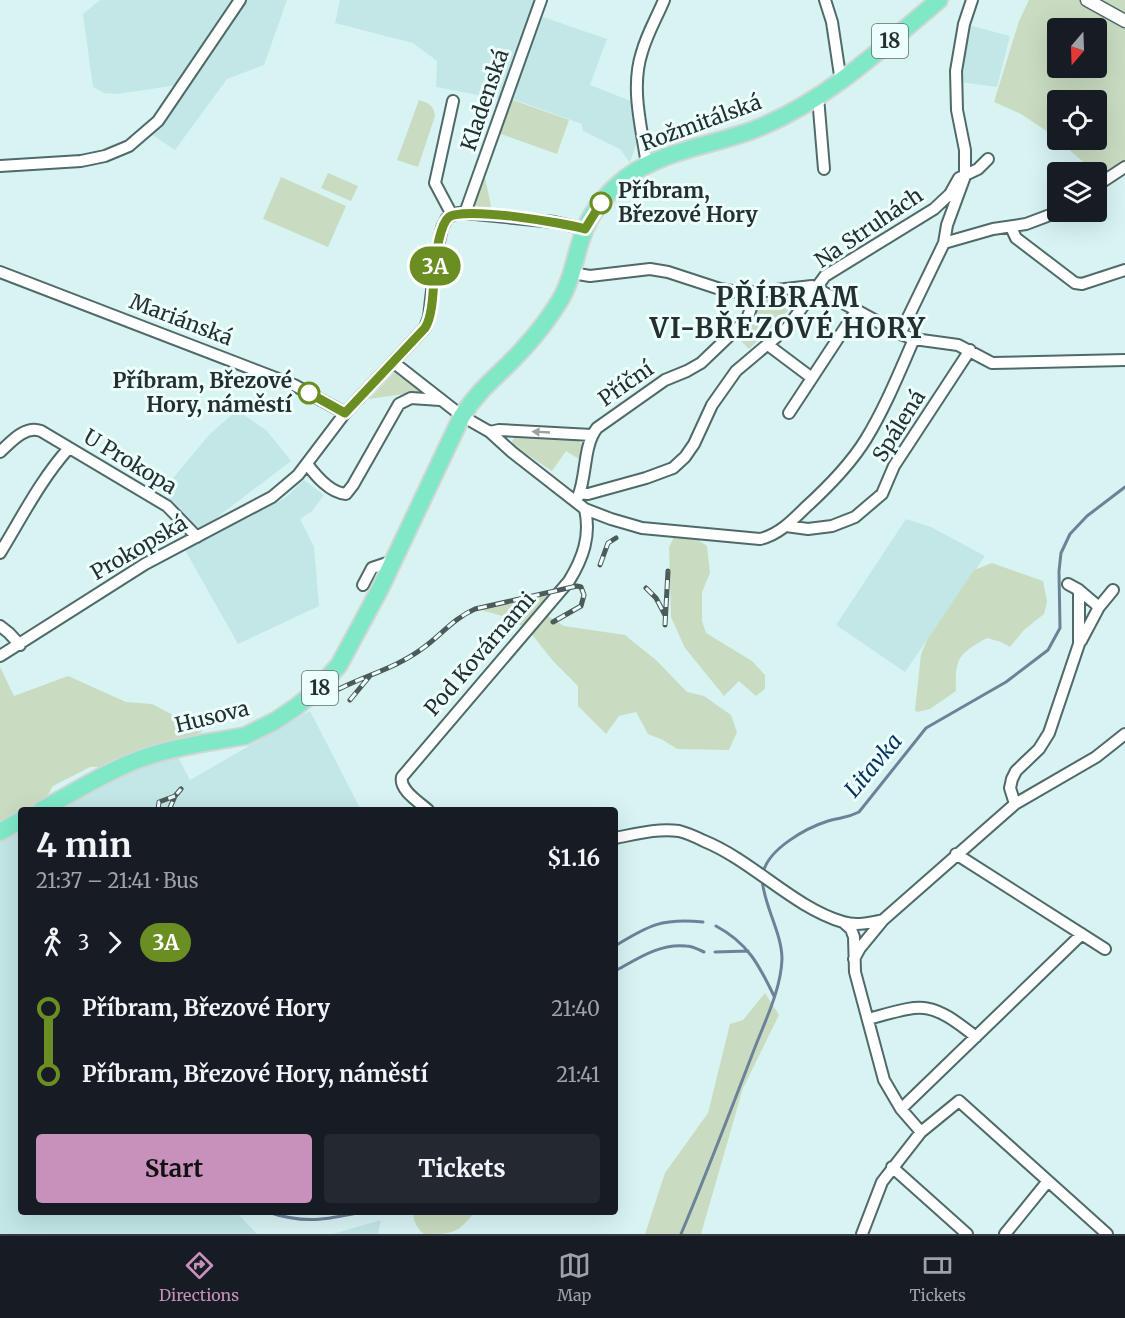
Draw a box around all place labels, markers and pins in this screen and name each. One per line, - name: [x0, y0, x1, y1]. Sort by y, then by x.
- place label: Příbram, Březové Hory: [618, 177, 758, 228]
- marker: Příbram, Březové Hory: [590, 192, 612, 214]
- place label: Příbram, Březové Hory, náměstí: [112, 367, 293, 418]
- marker: Příbram, Březové Hory, náměstí: [298, 382, 320, 404]

